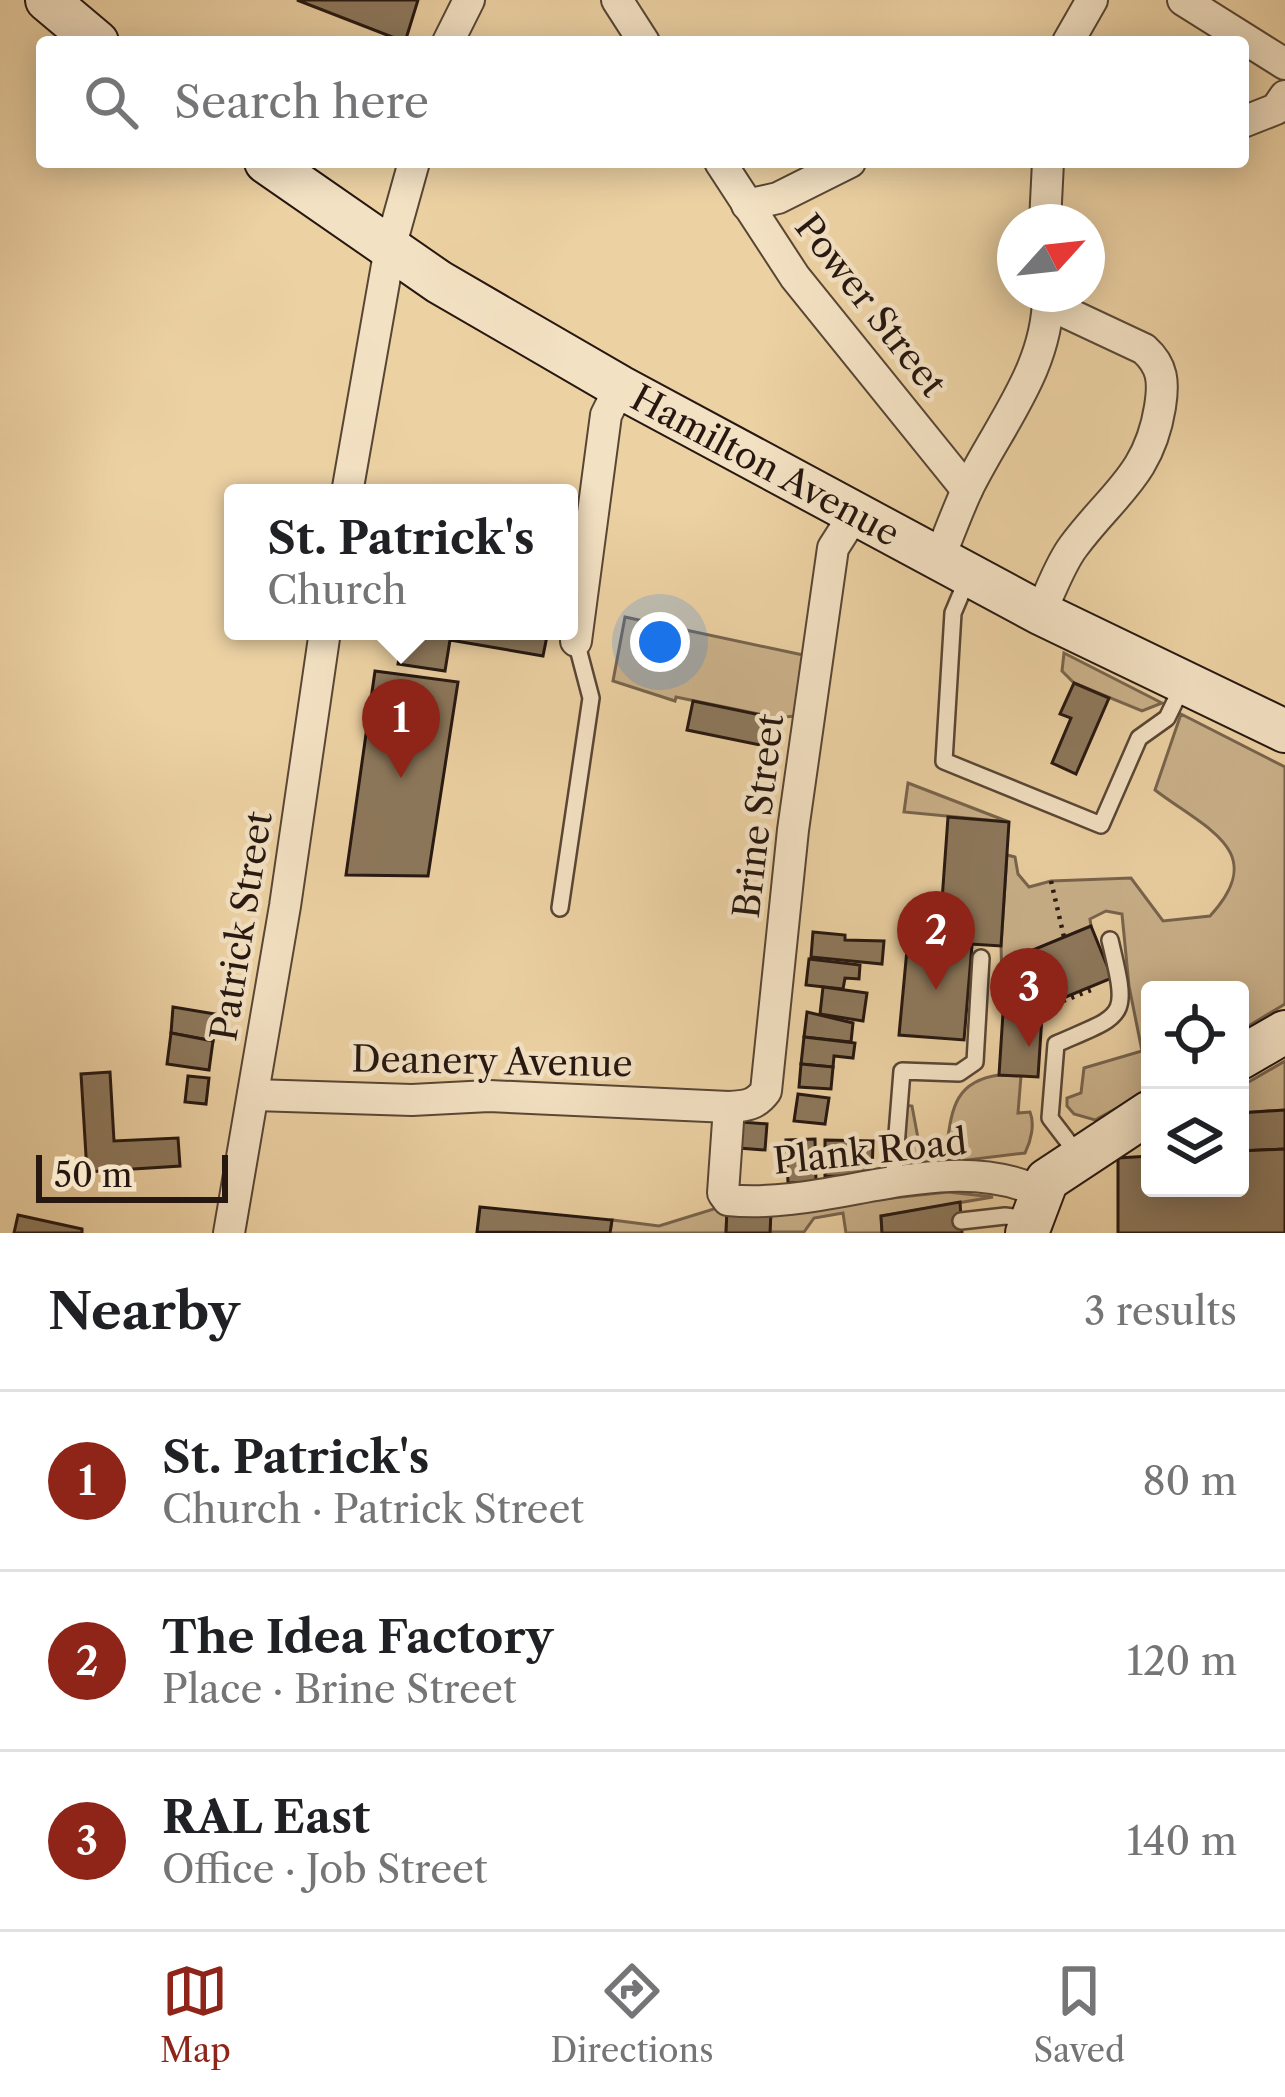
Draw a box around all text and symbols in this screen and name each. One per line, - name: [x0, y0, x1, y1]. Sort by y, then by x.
- search box: [36, 36, 1249, 168]
- icon: search: [78, 69, 144, 135]
- text: Search here: [174, 74, 429, 130]
- north arrow: [997, 204, 1105, 312]
- street label: Power Street: [786, 205, 956, 405]
- street label: Hamilton Avenue: [624, 375, 907, 555]
- popup: [224, 484, 578, 640]
- text: St. Patrick's: [267, 510, 535, 566]
- text: Church: [267, 566, 407, 614]
- your location: [630, 612, 690, 672]
- pin: 1: [362, 679, 440, 778]
- street label: Brine Street: [724, 711, 792, 921]
- street label: Patrick Street: [201, 808, 281, 1044]
- pin: 2: [897, 891, 975, 990]
- pin: 3: [990, 948, 1068, 1047]
- map controls: [1141, 981, 1249, 1197]
- button: locate: [1141, 981, 1249, 1089]
- street label: Deanery Avenue: [351, 1037, 633, 1085]
- button: layers: [1141, 1089, 1249, 1197]
- street label: Plank Road: [771, 1119, 969, 1183]
- scale bar: [36, 1149, 228, 1202]
- text: 50 m: [54, 1155, 132, 1196]
- text: Nearby: [48, 1280, 240, 1342]
- text: 3 results: [1084, 1287, 1237, 1335]
- text: St. Patrick's: [162, 1429, 429, 1485]
- text: 1: [78, 1457, 96, 1505]
- text: 80 m: [1142, 1457, 1237, 1505]
- text: Church · Patrick Street: [162, 1485, 584, 1533]
- text: The Idea Factory: [162, 1609, 553, 1665]
- text: 2: [75, 1637, 99, 1685]
- text: 120 m: [1127, 1637, 1237, 1685]
- text: Place · Brine Street: [162, 1665, 517, 1713]
- text: RAL East: [162, 1789, 370, 1845]
- text: 3: [76, 1817, 98, 1865]
- text: 140 m: [1127, 1817, 1237, 1865]
- text: Office · Job Street: [162, 1845, 488, 1893]
- tab: Map: [160, 1958, 231, 2071]
- tab: Directions: [551, 1958, 714, 2071]
- tab: Saved: [1033, 1958, 1125, 2071]

